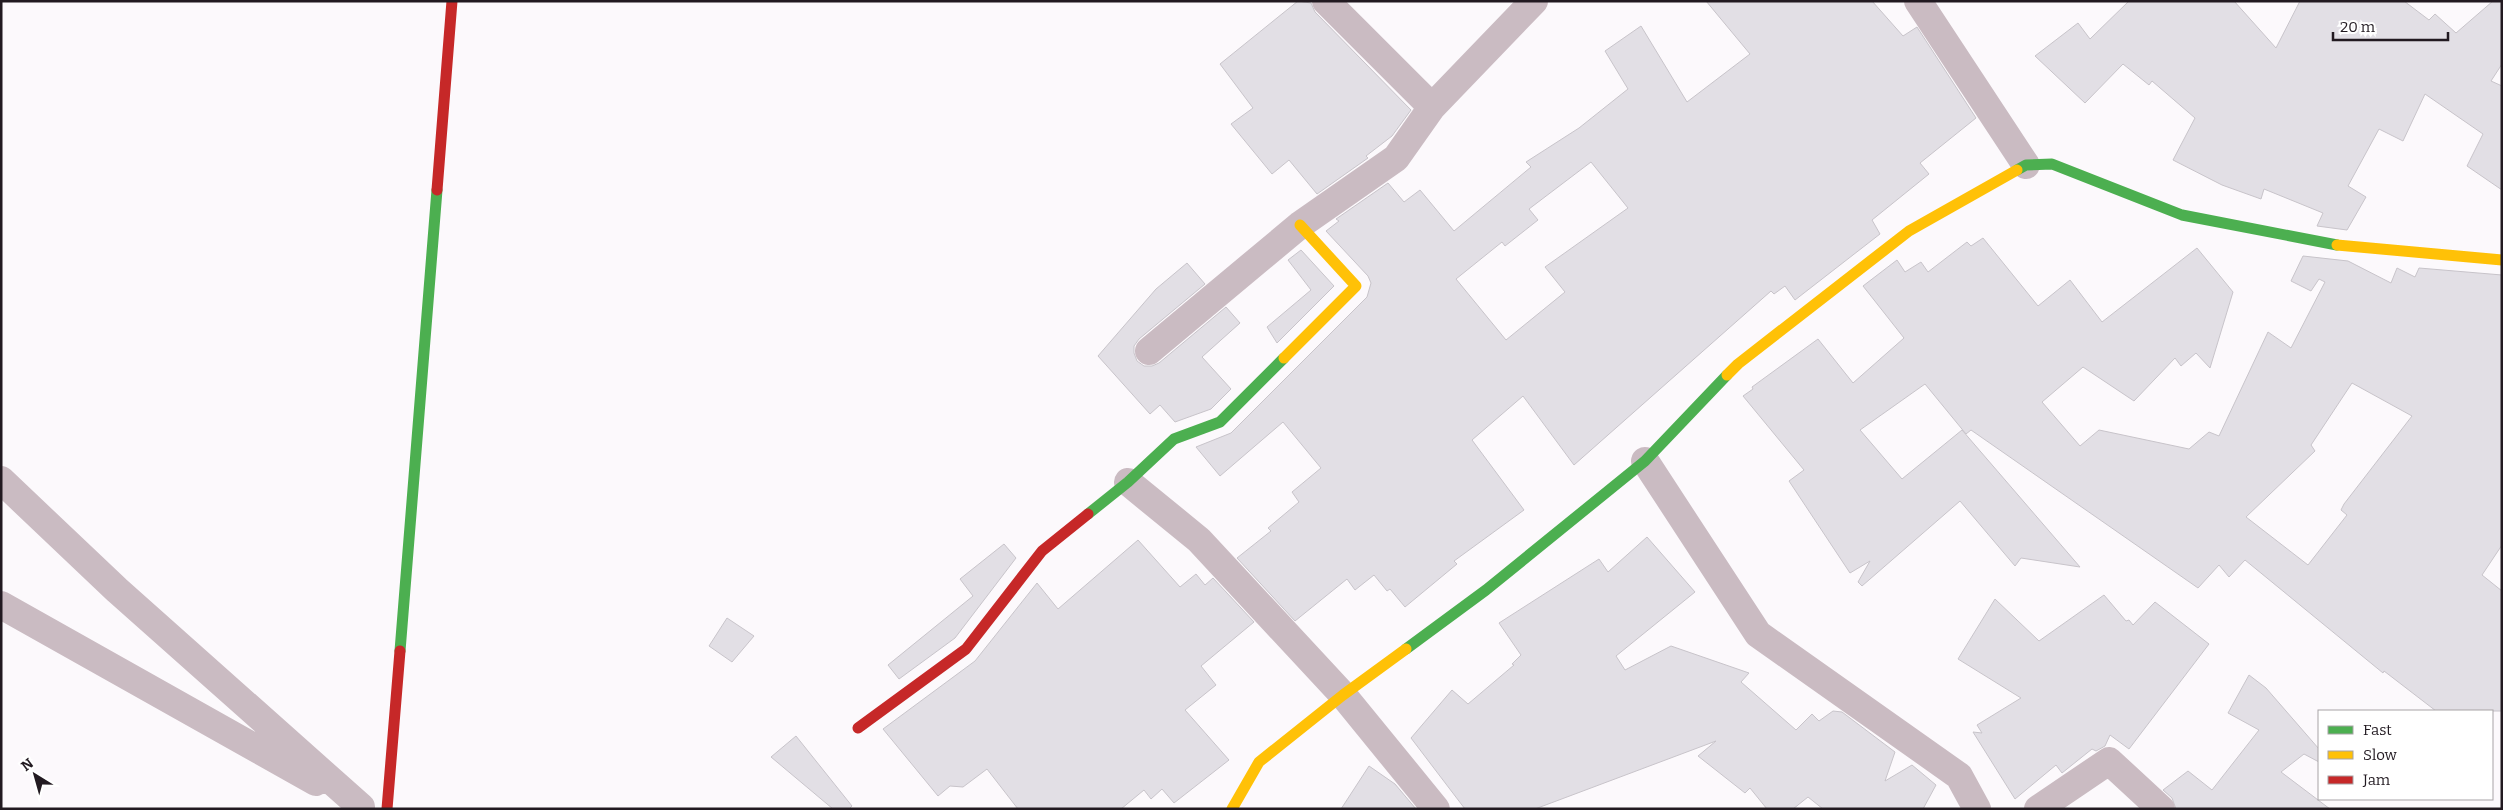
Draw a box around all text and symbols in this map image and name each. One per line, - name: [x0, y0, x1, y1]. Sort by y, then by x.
- scale bar: [2333, 10, 2448, 42]
- text: 20 m: [2340, 18, 2376, 36]
- legend: [2318, 710, 2493, 800]
- text: Fast: [2363, 721, 2392, 739]
- text: Slow: [2363, 746, 2398, 764]
- north arrow: [10, 750, 60, 800]
- text: N: [18, 755, 37, 775]
- text: Jam: [2362, 771, 2391, 789]

